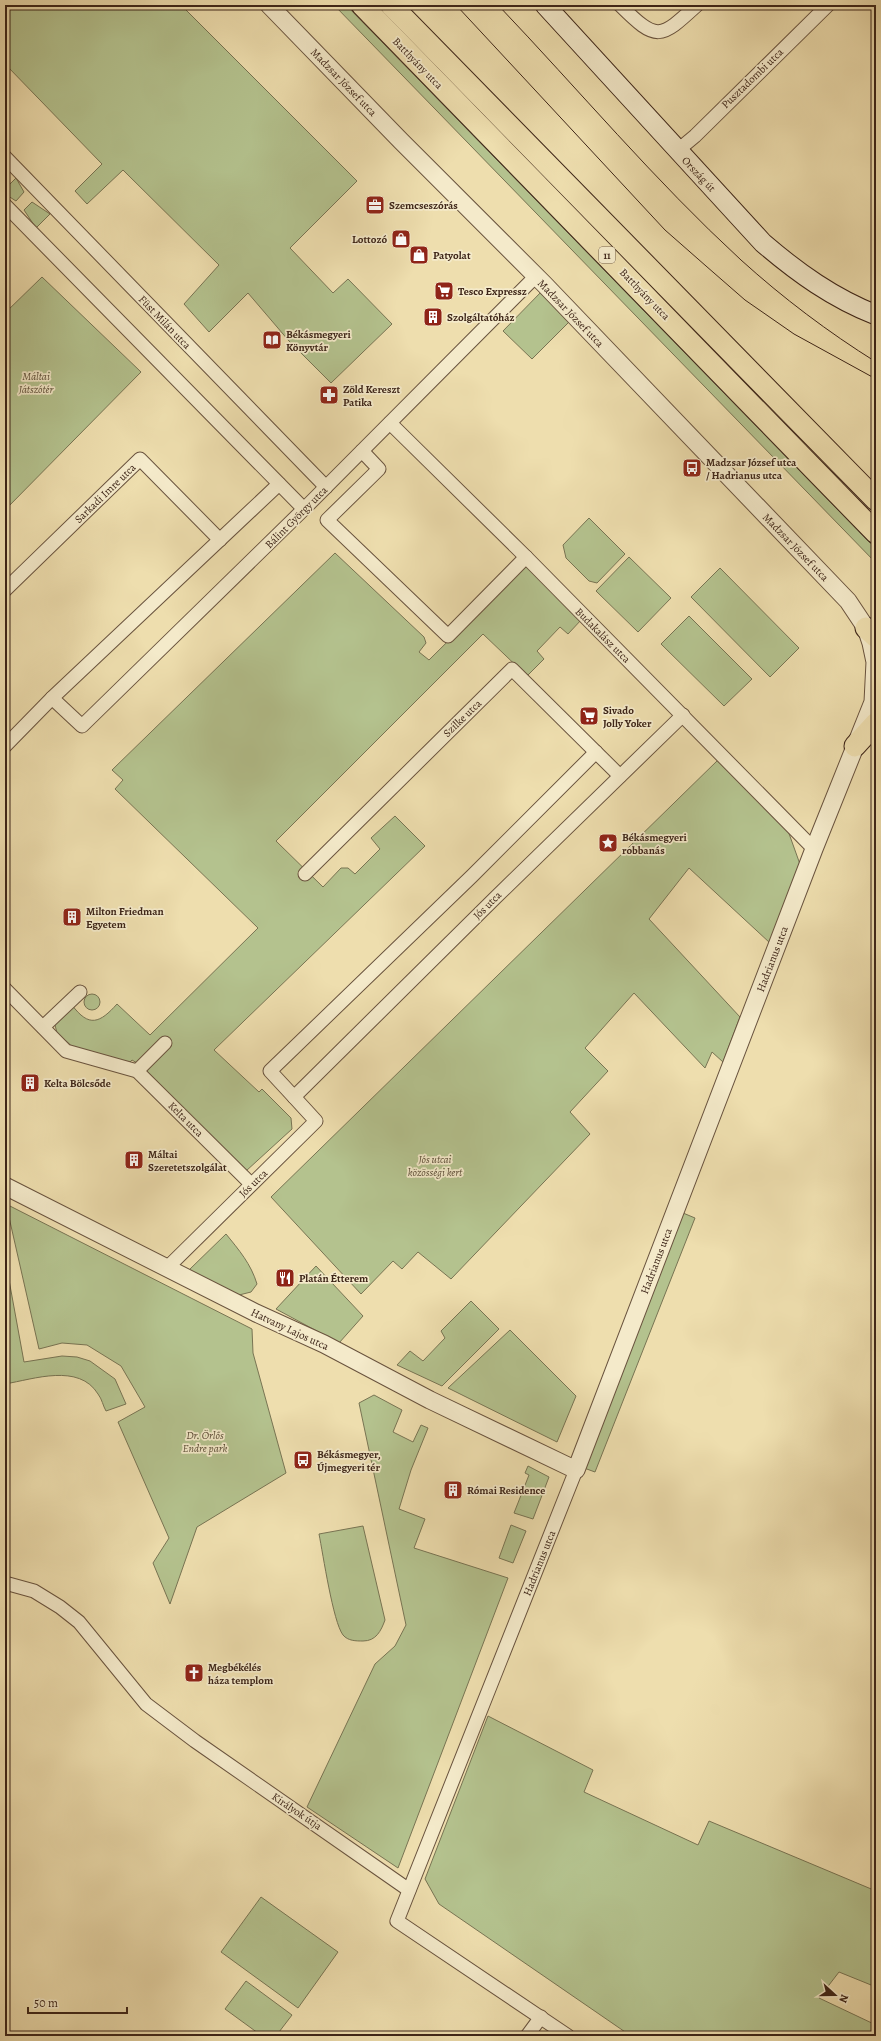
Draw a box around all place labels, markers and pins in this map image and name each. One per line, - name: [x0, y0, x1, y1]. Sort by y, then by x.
- office icon: Szemcseszórás: [364, 194, 386, 216]
- place label: Szemcseszórás: [389, 198, 458, 213]
- shop icon: Lottozó: [390, 228, 412, 250]
- place label: Lottozó: [352, 232, 387, 247]
- shop icon: Patyolat: [408, 244, 430, 266]
- place label: Patyolat: [433, 248, 471, 263]
- supermarket icon: Tesco Expressz: [433, 280, 455, 302]
- place label: Tesco Expressz: [458, 284, 527, 299]
- building icon: Szolgáltatóház: [422, 306, 444, 328]
- place label: Szolgáltatóház: [447, 310, 515, 325]
- place label: Békásmegyeri Könyvtár: [286, 327, 351, 355]
- library icon: Békásmegyeri Könyvtár: [261, 329, 283, 351]
- place label: Zöld Kereszt Patika: [343, 382, 400, 410]
- pharmacy icon: Zöld Kereszt Patika: [318, 384, 340, 406]
- place label: Madzsar József utca / Hadrianus utca: [706, 455, 797, 483]
- bus stop icon: Madzsar József utca / Hadrianus utca: [681, 457, 703, 479]
- place label: Sivado Jolly Yoker: [603, 703, 652, 731]
- supermarket icon: Sivado Jolly Yoker: [578, 705, 600, 727]
- place label: Békásmegyeri robbanás: [622, 830, 687, 858]
- place icon: Békásmegyeri robbanás: [597, 832, 619, 854]
- place label: Milton Friedman Egyetem: [86, 904, 164, 932]
- building icon: Milton Friedman Egyetem: [61, 906, 83, 928]
- building icon: Kelta Bölcsőde: [19, 1072, 41, 1094]
- place label: Kelta Bölcsőde: [44, 1076, 111, 1091]
- place label: Máltai Szeretetszolgálat: [148, 1147, 227, 1175]
- building icon: Máltai Szeretetszolgálat: [123, 1149, 145, 1171]
- restaurant icon: Platán Étterem: [274, 1267, 296, 1289]
- place label: Platán Étterem: [299, 1271, 368, 1286]
- place label: Békásmegyer, Újmegyeri tér: [317, 1447, 381, 1475]
- bus stop icon: Békásmegyer, Újmegyeri tér: [292, 1449, 314, 1471]
- building icon: Római Residence: [442, 1479, 464, 1501]
- place label: Római Residence: [467, 1483, 545, 1498]
- place label: Megbékélés háza templom: [208, 1660, 273, 1688]
- church icon: Megbékélés háza templom: [183, 1662, 205, 1684]

